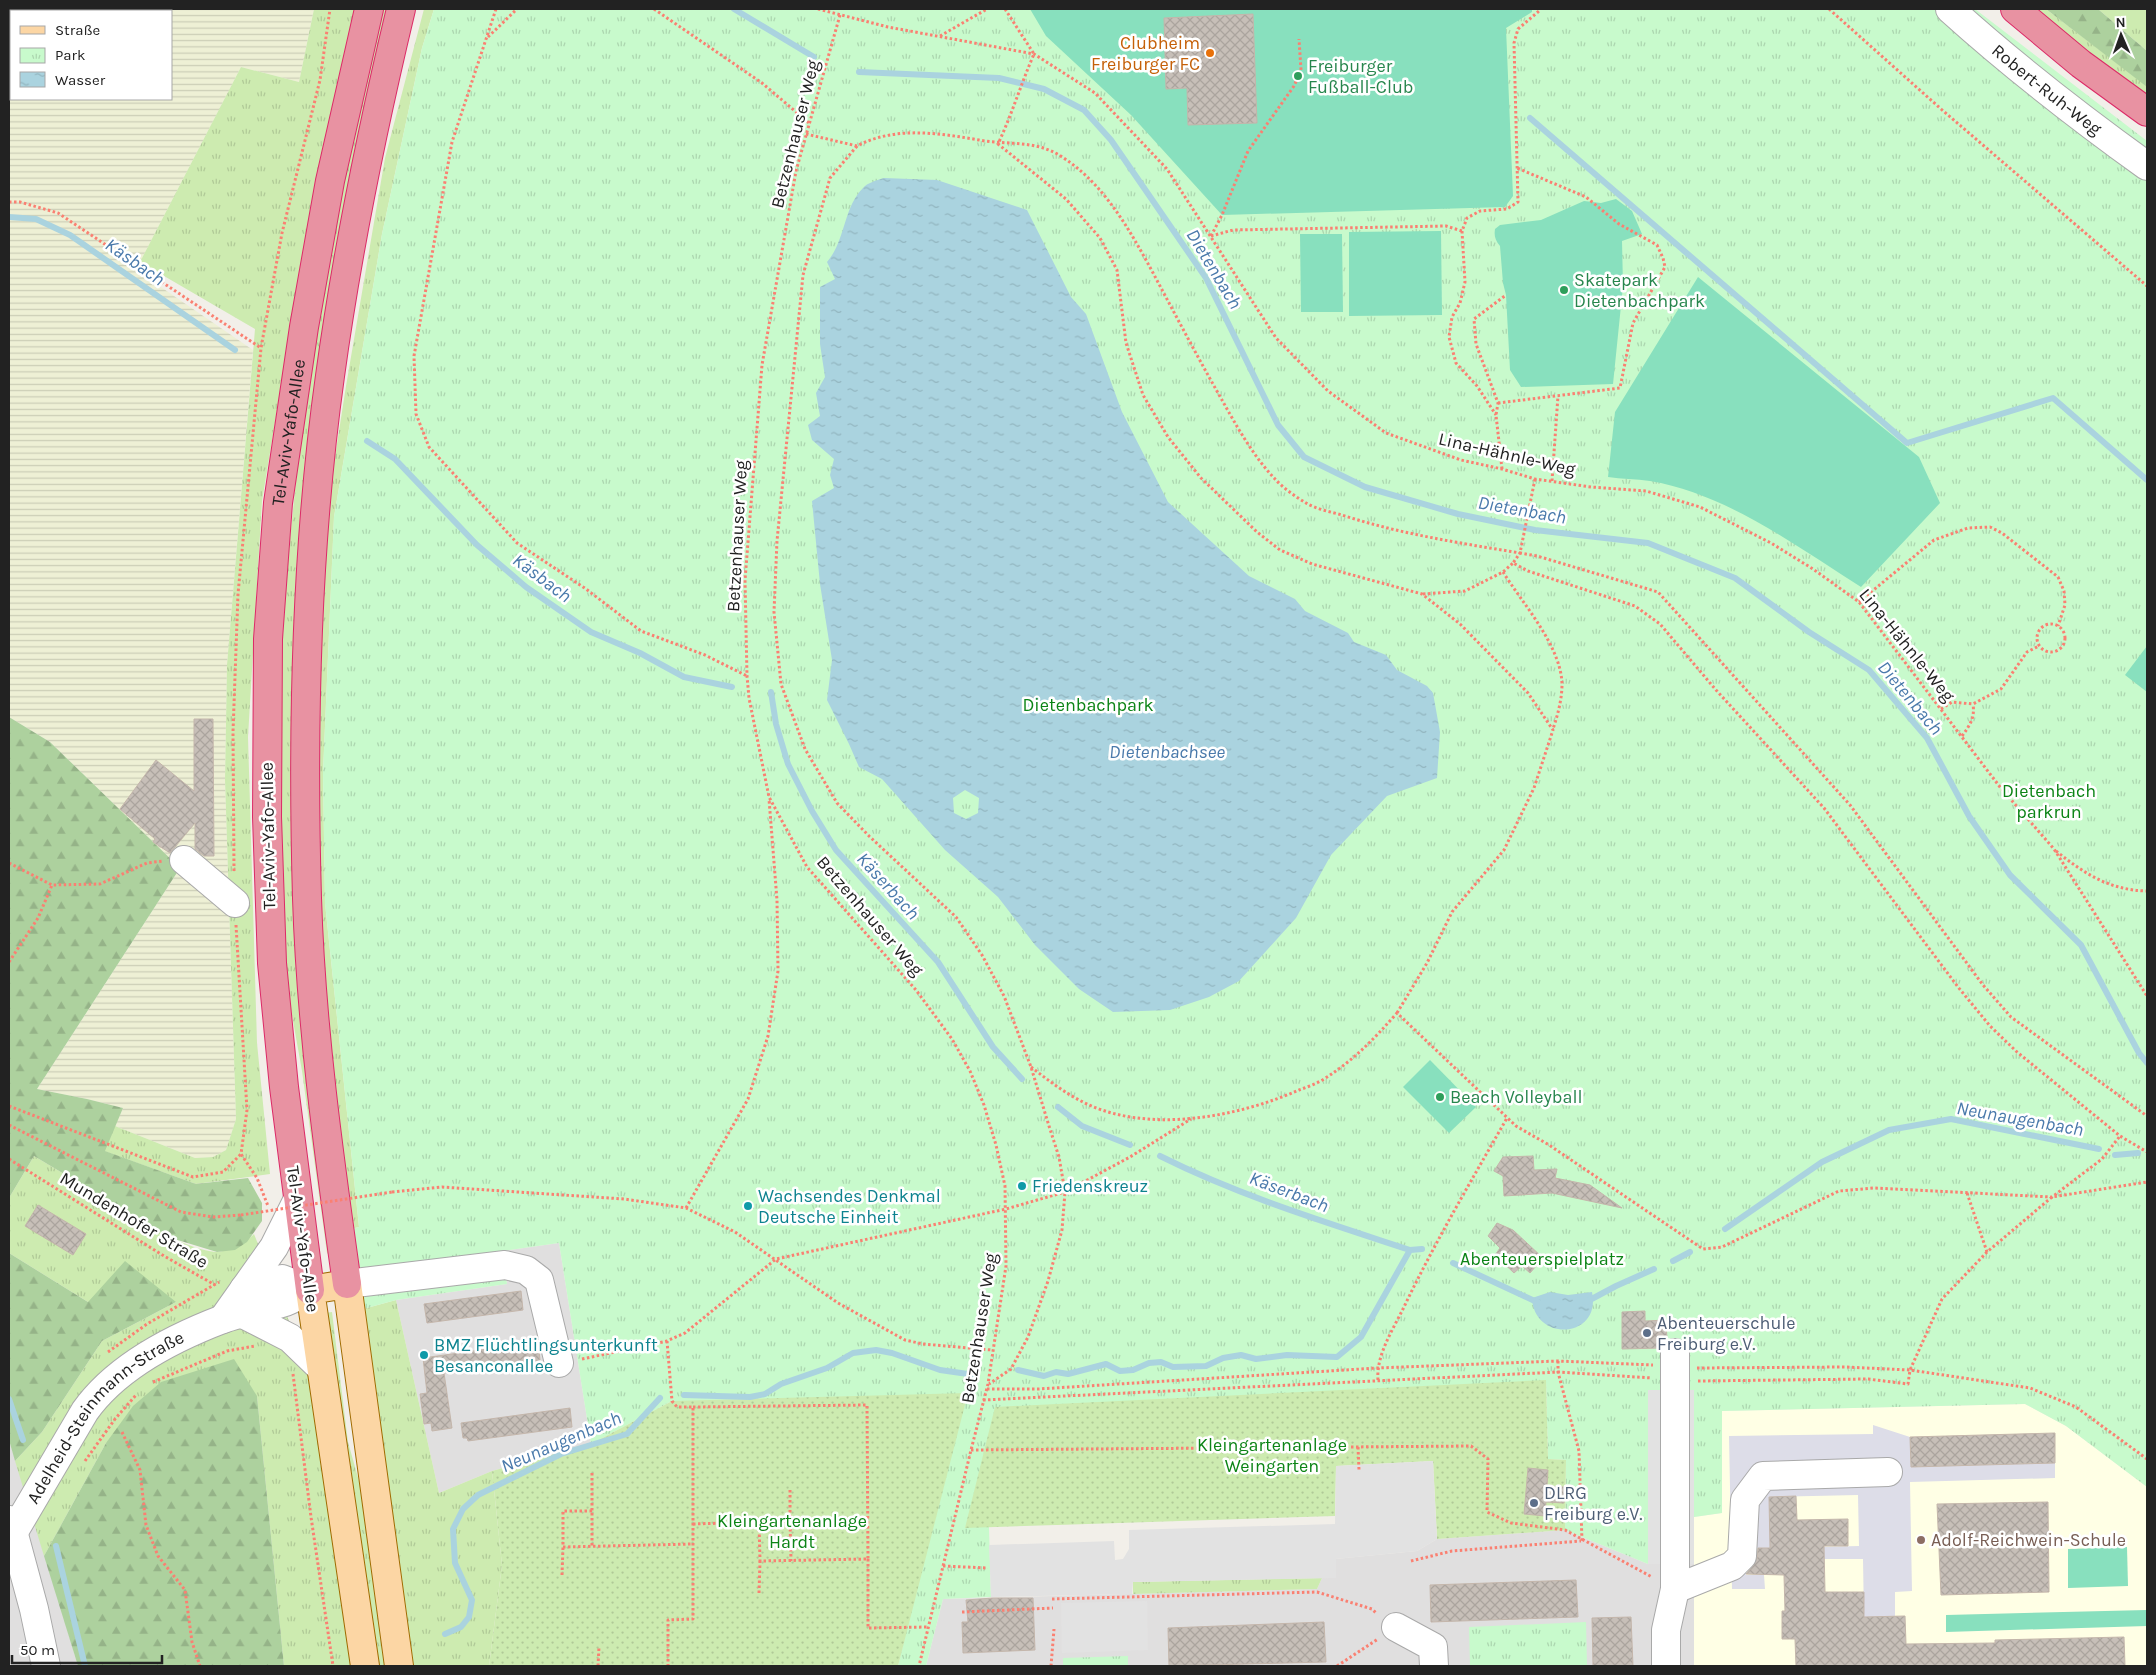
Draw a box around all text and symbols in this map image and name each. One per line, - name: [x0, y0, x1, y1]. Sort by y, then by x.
- legend: [10, 10, 172, 100]
- north arrow: [2096, 10, 2146, 60]
- text: N: [2115, 14, 2126, 31]
- text: Straße: [55, 21, 100, 39]
- place label: Clubheim Freiburger FC: [1091, 32, 1200, 75]
- street label: Robert-Ruh-Weg: [1987, 39, 2106, 140]
- text: Park: [55, 46, 85, 64]
- marker: Clubheim Freiburger FC: [1204, 47, 1216, 59]
- place label: Freiburger Fußball-Club: [1308, 55, 1414, 98]
- street label: Betzenhauser Weg: [766, 58, 824, 210]
- marker: Freiburger Fußball-Club: [1292, 70, 1304, 82]
- text: Wasser: [55, 71, 106, 89]
- water label: Dietenbach: [1182, 225, 1246, 313]
- water label: Käsbach: [101, 234, 169, 290]
- place label: Skatepark Dietenbachpark: [1574, 269, 1705, 312]
- marker: Skatepark Dietenbachpark: [1558, 284, 1570, 296]
- street label: Tel-Aviv-Yafo-Allee: [267, 358, 310, 507]
- street label: Lina-Hähnle-Weg: [1436, 428, 1578, 480]
- street label: Betzenhauser Weg: [722, 460, 752, 612]
- water label: Dietenbach: [1476, 491, 1568, 529]
- water label: Käsbach: [508, 549, 576, 607]
- street label: Lina-Hähnle-Weg: [1854, 584, 1960, 706]
- water label: Dietenbach: [1873, 657, 1947, 739]
- park label: Dietenbachpark: [1022, 694, 1154, 716]
- water label: Dietenbachsee: [1109, 741, 1225, 763]
- street label: Tel-Aviv-Yafo-Allee: [256, 762, 280, 910]
- park label: Dietenbach parkrun: [2002, 780, 2096, 823]
- water label: Käserbach: [852, 848, 924, 924]
- street label: Betzenhauser Weg: [812, 851, 928, 981]
- place label: Beach Volleyball: [1450, 1086, 1583, 1108]
- marker: Beach Volleyball: [1434, 1091, 1446, 1103]
- water label: Neunaugenbach: [1955, 1097, 2085, 1141]
- street label: Tel-Aviv-Yafo-Allee: [282, 1164, 324, 1314]
- street label: Mundenhofer Straße: [56, 1167, 212, 1273]
- water label: Käserbach: [1246, 1167, 1332, 1217]
- place label: Friedenskreuz: [1032, 1175, 1148, 1197]
- marker: Friedenskreuz: [1016, 1180, 1028, 1192]
- place label: Wachsendes Denkmal Deutsche Einheit: [758, 1185, 941, 1228]
- marker: Wachsendes Denkmal Deutsche Einheit: [742, 1200, 754, 1212]
- park label: Abenteuerspielplatz: [1460, 1248, 1624, 1270]
- street label: Betzenhauser Weg: [956, 1251, 1002, 1405]
- place label: Abenteuerschule Freiburg e.V.: [1657, 1312, 1796, 1355]
- street label: Adelheid-Steinmann-Straße: [22, 1326, 187, 1508]
- marker: Abenteuerschule Freiburg e.V.: [1641, 1327, 1653, 1339]
- place label: BMZ Flüchtlingsunterkunft Besanconallee: [434, 1334, 658, 1377]
- marker: BMZ Flüchtlingsunterkunft Besanconallee: [418, 1349, 430, 1361]
- water label: Neunaugenbach: [498, 1407, 624, 1477]
- park label: Kleingartenanlage Weingarten: [1197, 1434, 1347, 1477]
- place label: DLRG Freiburg e.V.: [1544, 1482, 1643, 1525]
- marker: DLRG Freiburg e.V.: [1528, 1497, 1540, 1509]
- park label: Kleingartenanlage Hardt: [717, 1510, 867, 1553]
- place label: Adolf-Reichwein-Schule: [1931, 1529, 2126, 1551]
- marker: Adolf-Reichwein-Schule: [1915, 1534, 1927, 1546]
- scale bar: [12, 1632, 162, 1664]
- text: 50 m: [20, 1641, 55, 1659]

